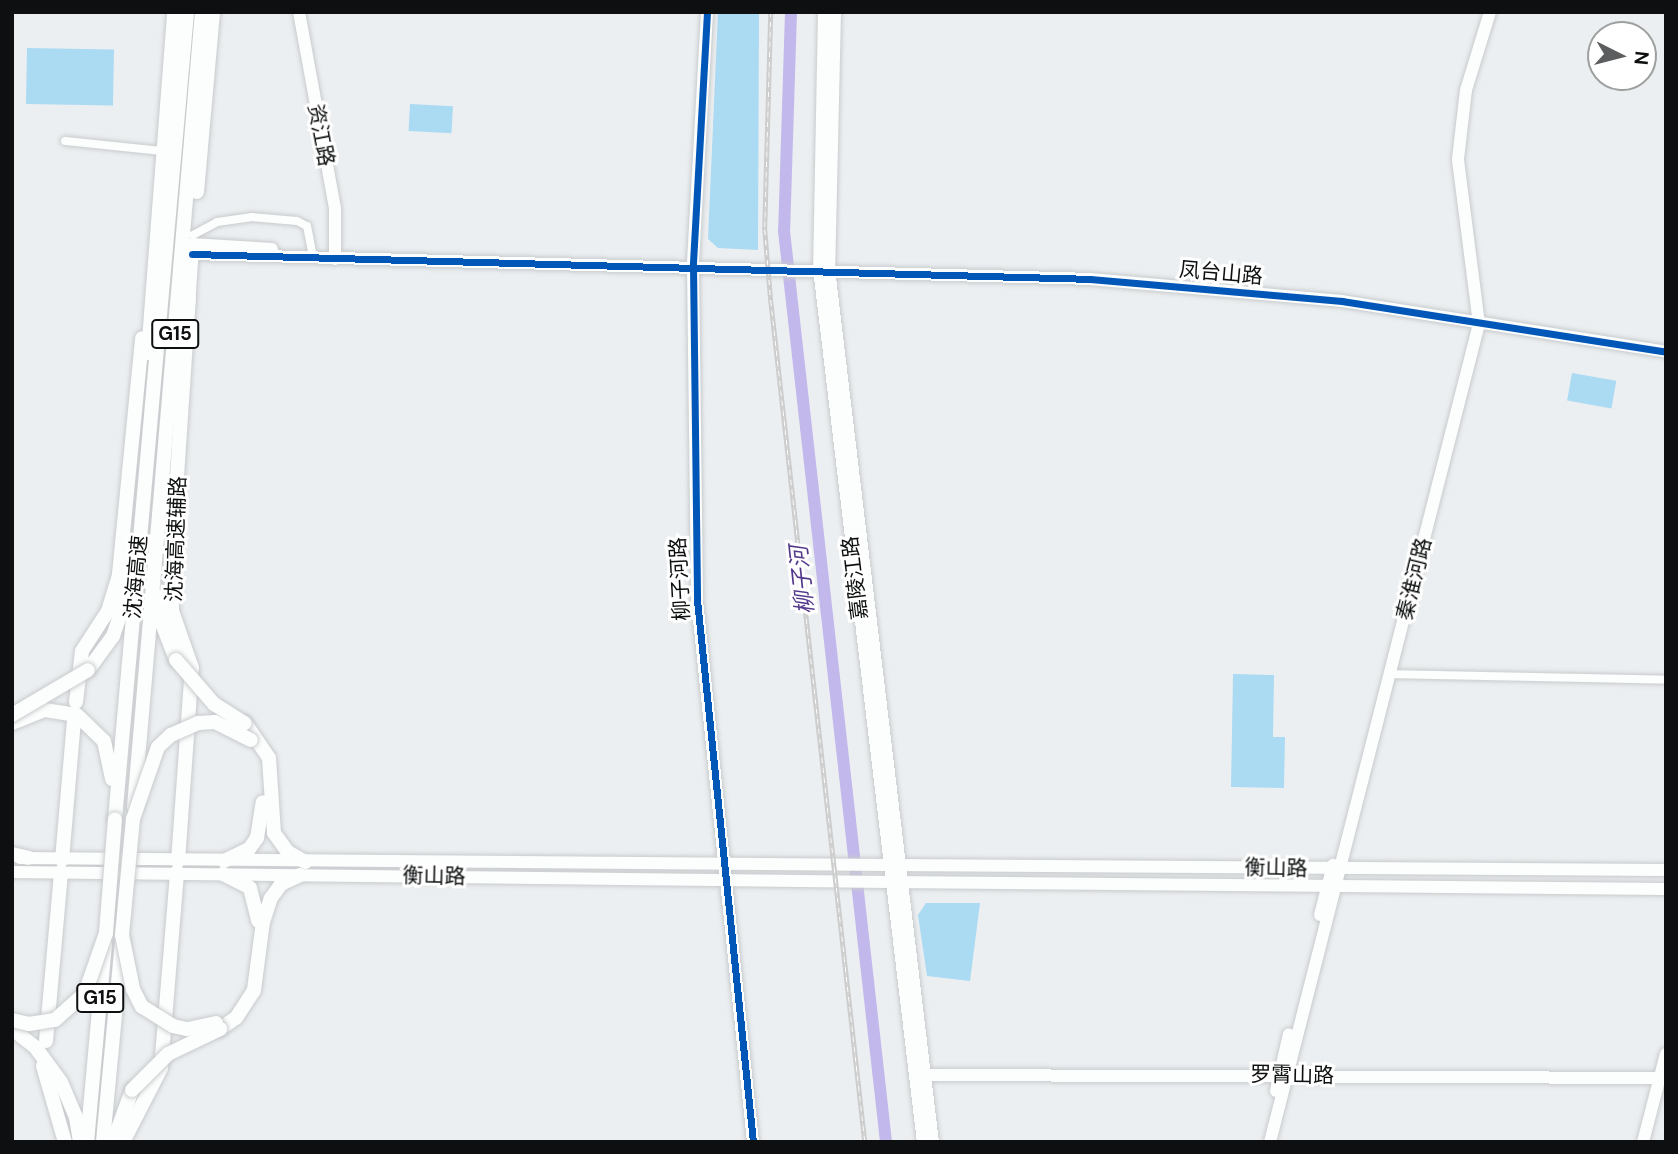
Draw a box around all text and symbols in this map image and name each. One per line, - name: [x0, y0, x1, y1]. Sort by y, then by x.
- north arrow: [1587, 21, 1657, 91]
- text: N: [1628, 50, 1655, 66]
- street label: 资江路: [303, 102, 339, 168]
- street label: 凤台山路: [1178, 257, 1264, 289]
- road number: G15: [150, 318, 200, 350]
- street label: 沈海高速辅路: [161, 476, 191, 602]
- street label: 沈海高速: [120, 534, 152, 620]
- street label: 嘉陵江路: [837, 535, 873, 621]
- street label: 秦淮河路: [1392, 535, 1436, 623]
- street label: 柳子河路: [665, 536, 695, 622]
- water label: 柳子河: [785, 544, 819, 616]
- street label: 衡山路: [1244, 855, 1308, 881]
- street label: 衡山路: [402, 863, 466, 889]
- road number: G15: [76, 982, 124, 1014]
- street label: 罗霄山路: [1250, 1062, 1334, 1088]

